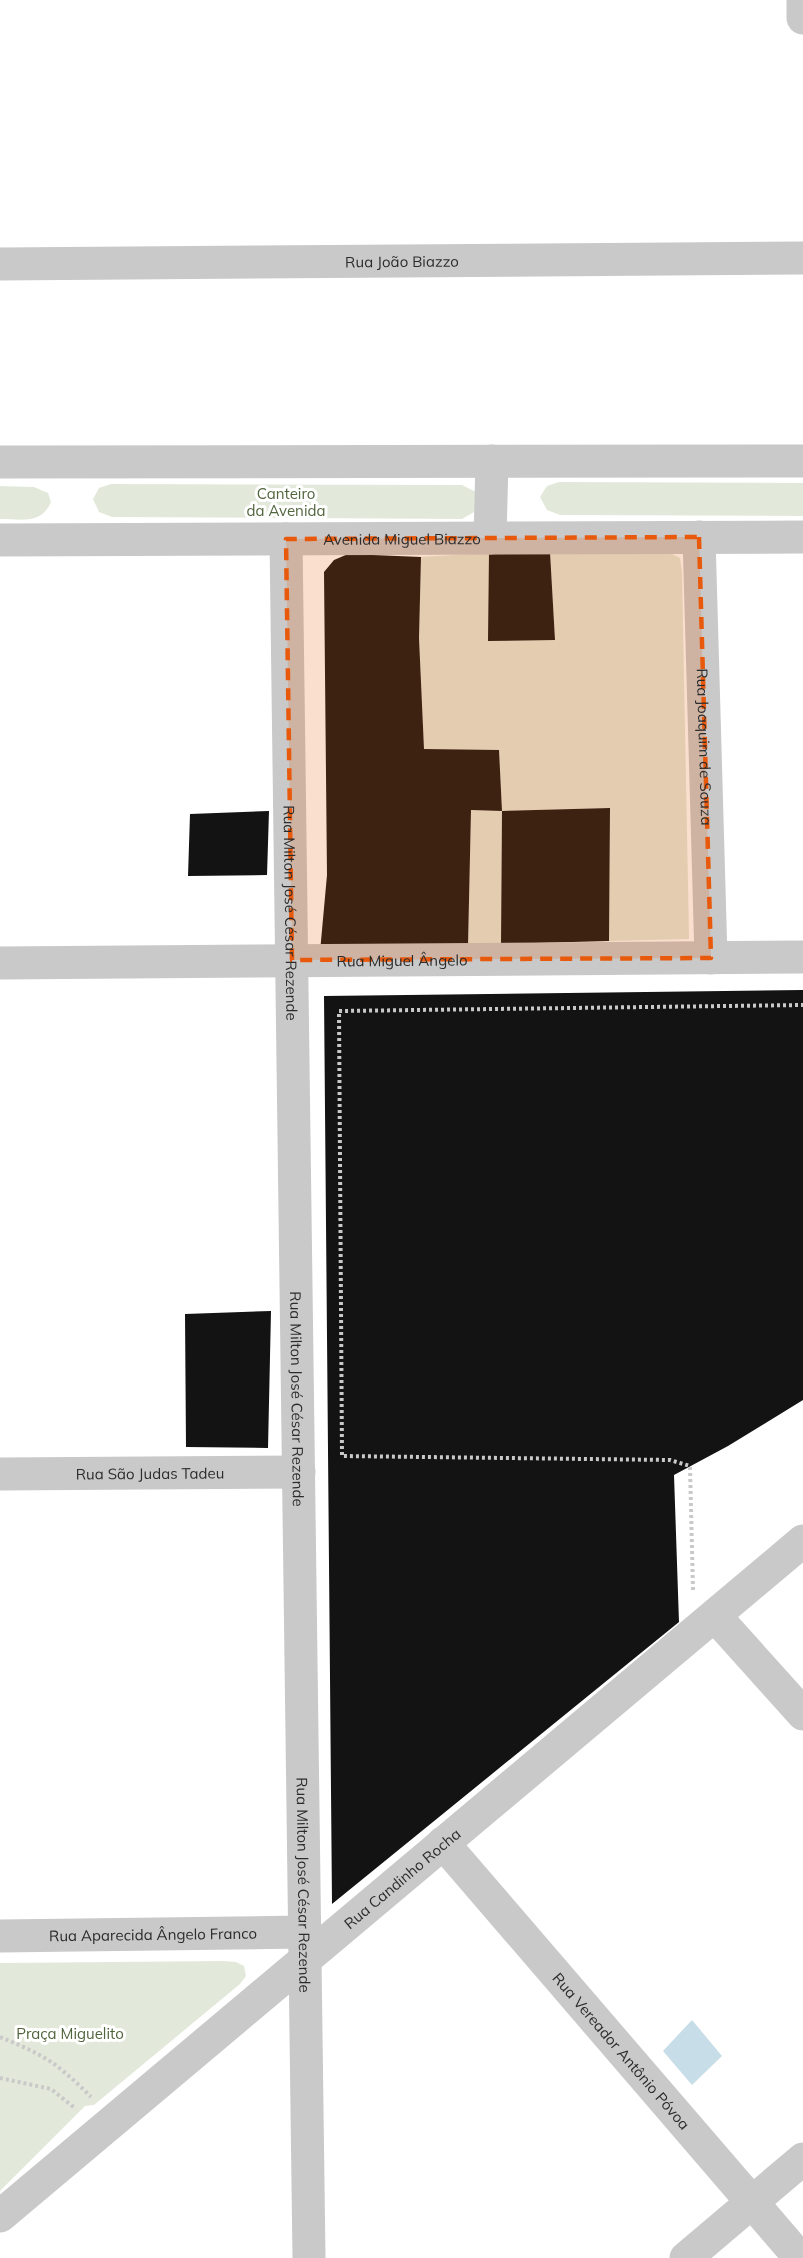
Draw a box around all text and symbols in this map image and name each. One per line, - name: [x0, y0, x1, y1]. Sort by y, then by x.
- street label: Rua João Biazzo: [345, 251, 459, 271]
- park label: Canteiro da Avenida: [247, 484, 325, 520]
- street label: Avenida Miguel Biazzo: [323, 529, 481, 548]
- street label: Rua Joaquim de Souza: [693, 668, 717, 826]
- street label: Rua Milton José César Rezende: [280, 805, 302, 1021]
- street label: Rua Miguel Ângelo: [336, 950, 468, 970]
- street label: Rua Milton José César Rezende: [287, 1291, 308, 1507]
- street label: Rua São Judas Tadeu: [76, 1463, 224, 1483]
- street label: Rua Milton José César Rezende: [293, 1777, 315, 1993]
- street label: Rua Candinho Rocha: [340, 1824, 464, 1933]
- street label: Rua Aparecida Ângelo Franco: [49, 1923, 257, 1945]
- street label: Rua Vereador Antônio Póvoa: [549, 1968, 694, 2133]
- park label: Praça Miguelito: [16, 2024, 124, 2043]

